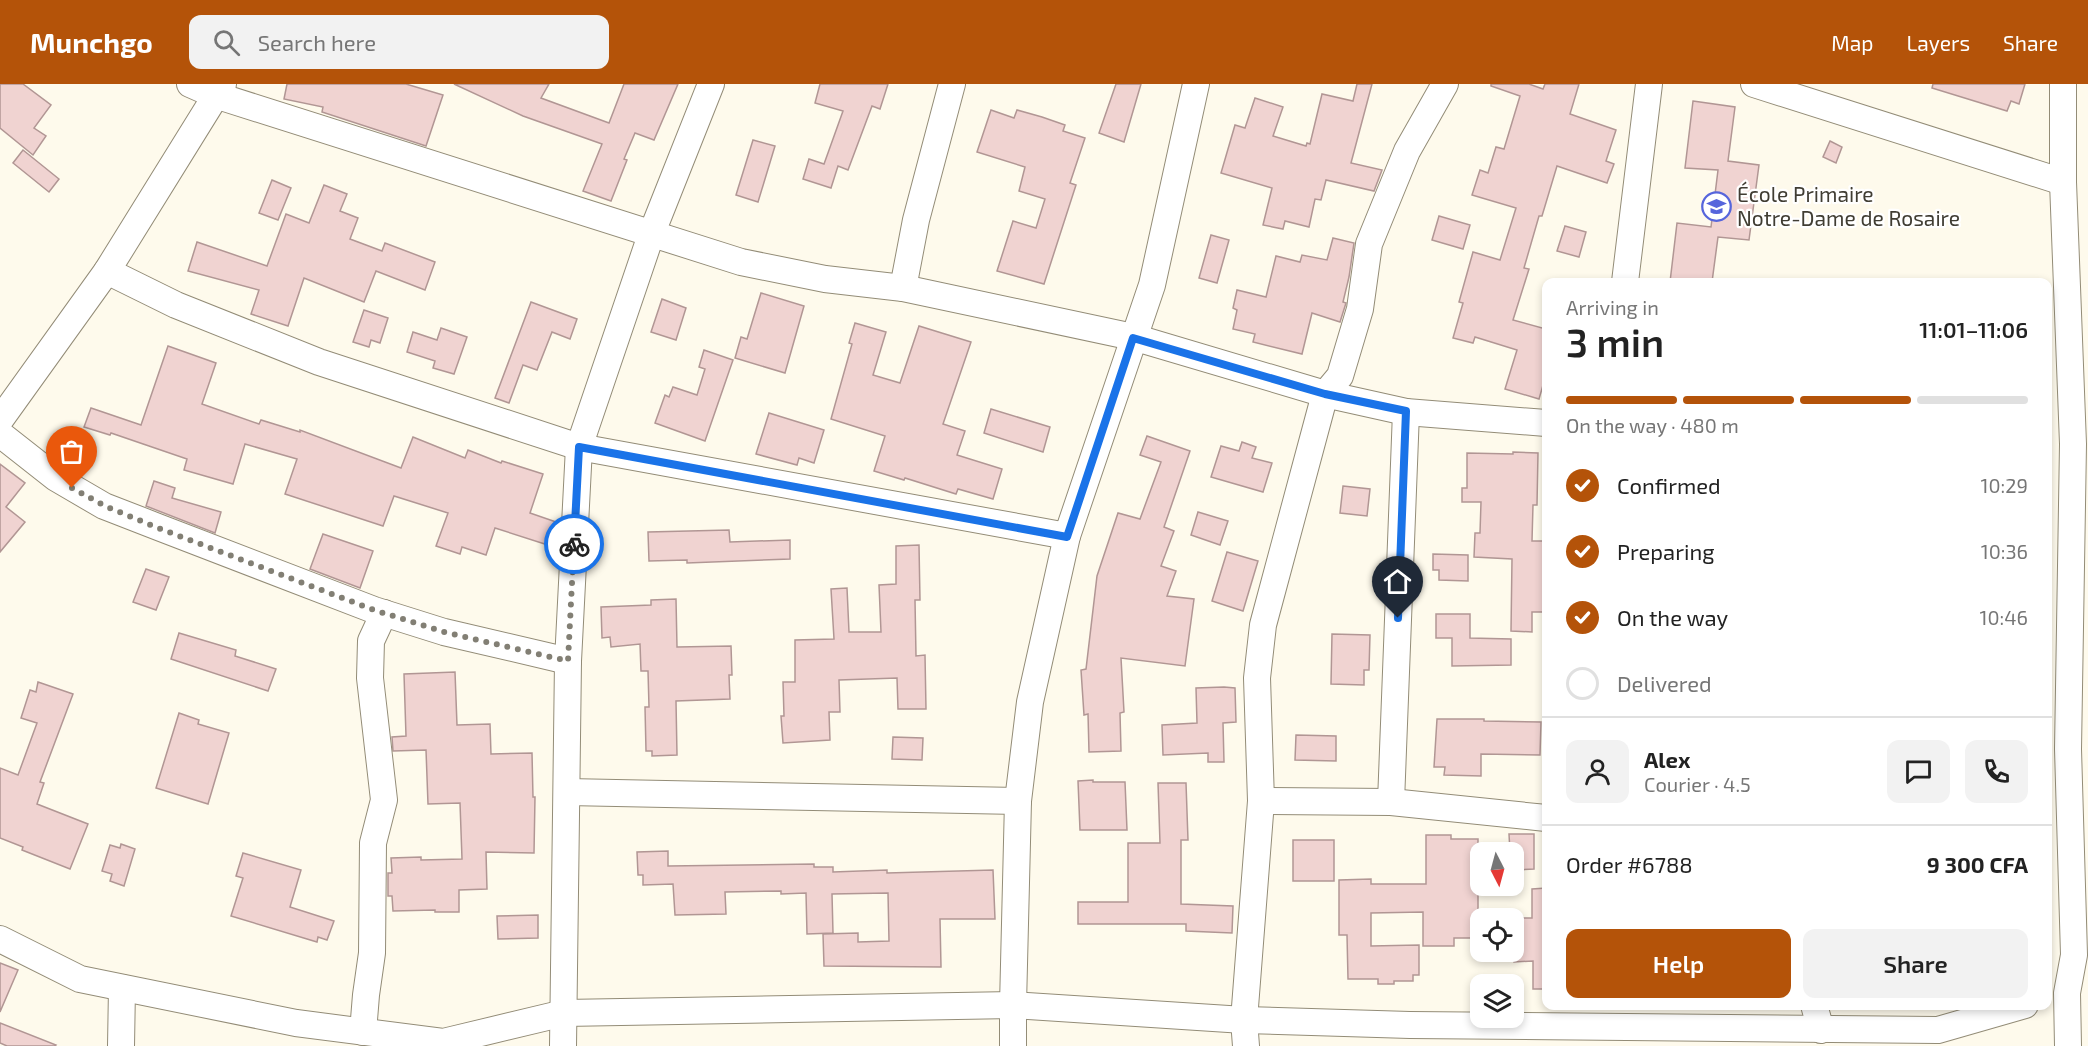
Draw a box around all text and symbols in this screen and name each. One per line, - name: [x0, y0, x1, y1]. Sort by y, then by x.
- search box: [189, 15, 609, 69]
- text: Munchgo: [30, 25, 153, 59]
- icon: search: [210, 26, 243, 59]
- text: Search here: [258, 29, 376, 55]
- text: Map: [1831, 30, 1873, 55]
- text: Layers: [1906, 30, 1970, 55]
- text: Share: [2003, 30, 2058, 55]
- place label: École Primaire Notre-Dame de Rosaire: [1737, 181, 1960, 230]
- school or university icon: École Primaire Notre-Dame de Rosaire: [1700, 191, 1732, 223]
- text: Arriving in: [1566, 295, 1659, 319]
- text: 11:01–11:06: [1919, 316, 2028, 342]
- text: 3 min: [1566, 318, 1664, 365]
- text: On the way · 480 m: [1566, 413, 1739, 437]
- pin: [46, 426, 97, 488]
- icon: bag: [55, 435, 88, 468]
- icon: check: [1566, 469, 1599, 502]
- text: Confirmed: [1617, 472, 1721, 498]
- text: 10:29: [1981, 473, 2028, 497]
- courier: [544, 514, 604, 574]
- icon: bike: [558, 528, 591, 561]
- icon: check: [1566, 535, 1599, 568]
- text: Preparing: [1617, 538, 1715, 564]
- text: 10:36: [1981, 539, 2028, 563]
- pin: [1372, 556, 1423, 618]
- icon: home: [1381, 565, 1414, 598]
- icon: check: [1566, 601, 1599, 634]
- text: On the way: [1617, 604, 1728, 630]
- text: 10:46: [1980, 605, 2028, 629]
- text: Delivered: [1617, 670, 1712, 696]
- button: person: [1566, 740, 1629, 803]
- button: chat: [1887, 740, 1950, 803]
- button: phone: [1965, 740, 2028, 803]
- text: Alex: [1644, 746, 1690, 772]
- text: Courier · 4.5: [1644, 772, 1751, 796]
- north arrow: [1470, 842, 1524, 896]
- map controls: [1470, 842, 1524, 1028]
- text: Order #6788: [1566, 851, 1693, 877]
- text: 9 300 CFA: [1927, 851, 2028, 877]
- button: locate: [1470, 908, 1524, 962]
- button: Help: [1566, 929, 1791, 998]
- button: Share: [1803, 929, 2028, 998]
- button: layers: [1470, 974, 1524, 1028]

